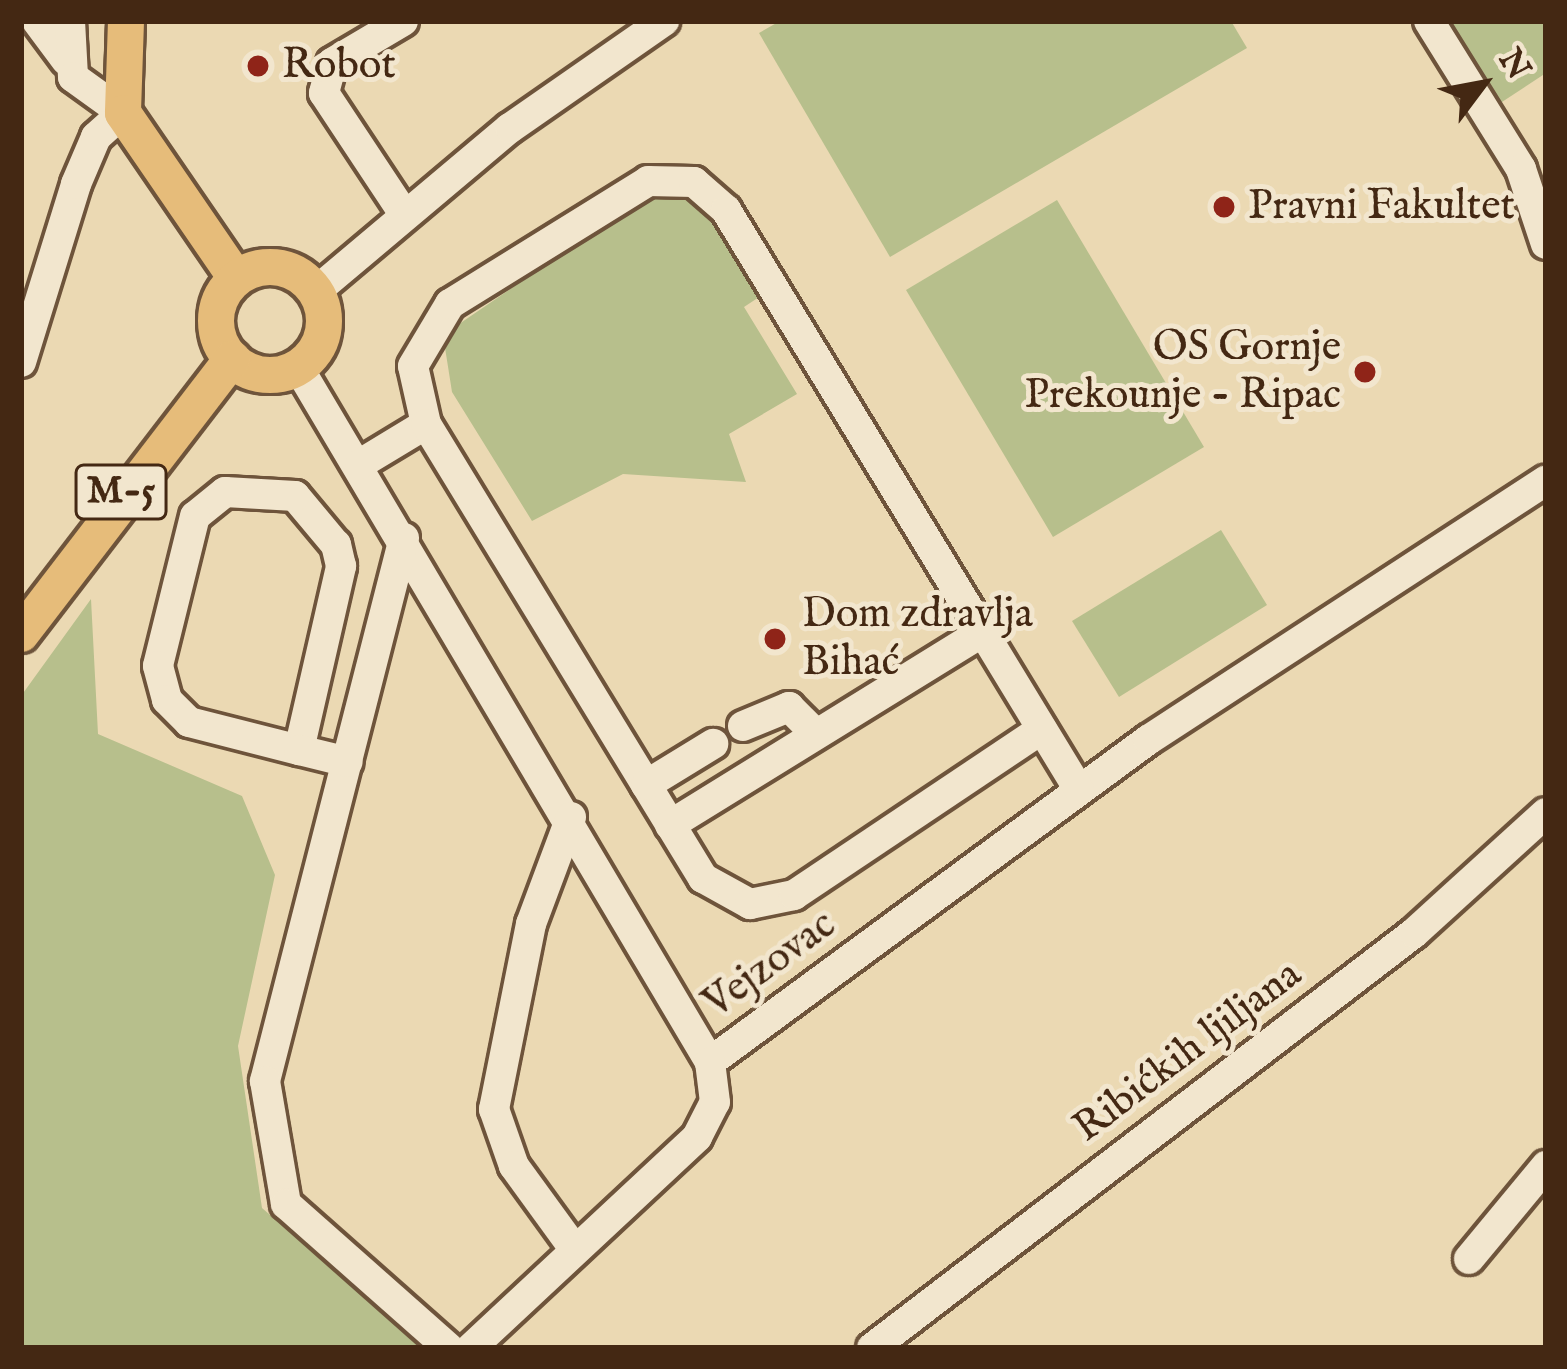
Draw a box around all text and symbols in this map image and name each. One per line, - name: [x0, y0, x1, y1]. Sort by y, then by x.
- north arrow: [1423, 24, 1543, 144]
- place label: Robot: [282, 41, 396, 91]
- text: N: [1488, 42, 1539, 88]
- marker: Robot: [245, 53, 271, 79]
- place label: Pravni Fakultet: [1248, 182, 1515, 232]
- marker: Pravni Fakultet: [1211, 194, 1237, 220]
- place label: OS Gornje Prekounje - Ripac: [1025, 323, 1341, 422]
- marker: OS Gornje Prekounje - Ripac: [1352, 359, 1378, 385]
- road number: M-5: [73, 459, 169, 525]
- place label: Dom zdravlja Bihać: [802, 590, 1033, 688]
- marker: Dom zdravlja Bihać: [759, 623, 791, 655]
- street label: Vejzovac: [694, 900, 846, 1030]
- street label: Ribićkih ljiljana: [1064, 950, 1312, 1154]

